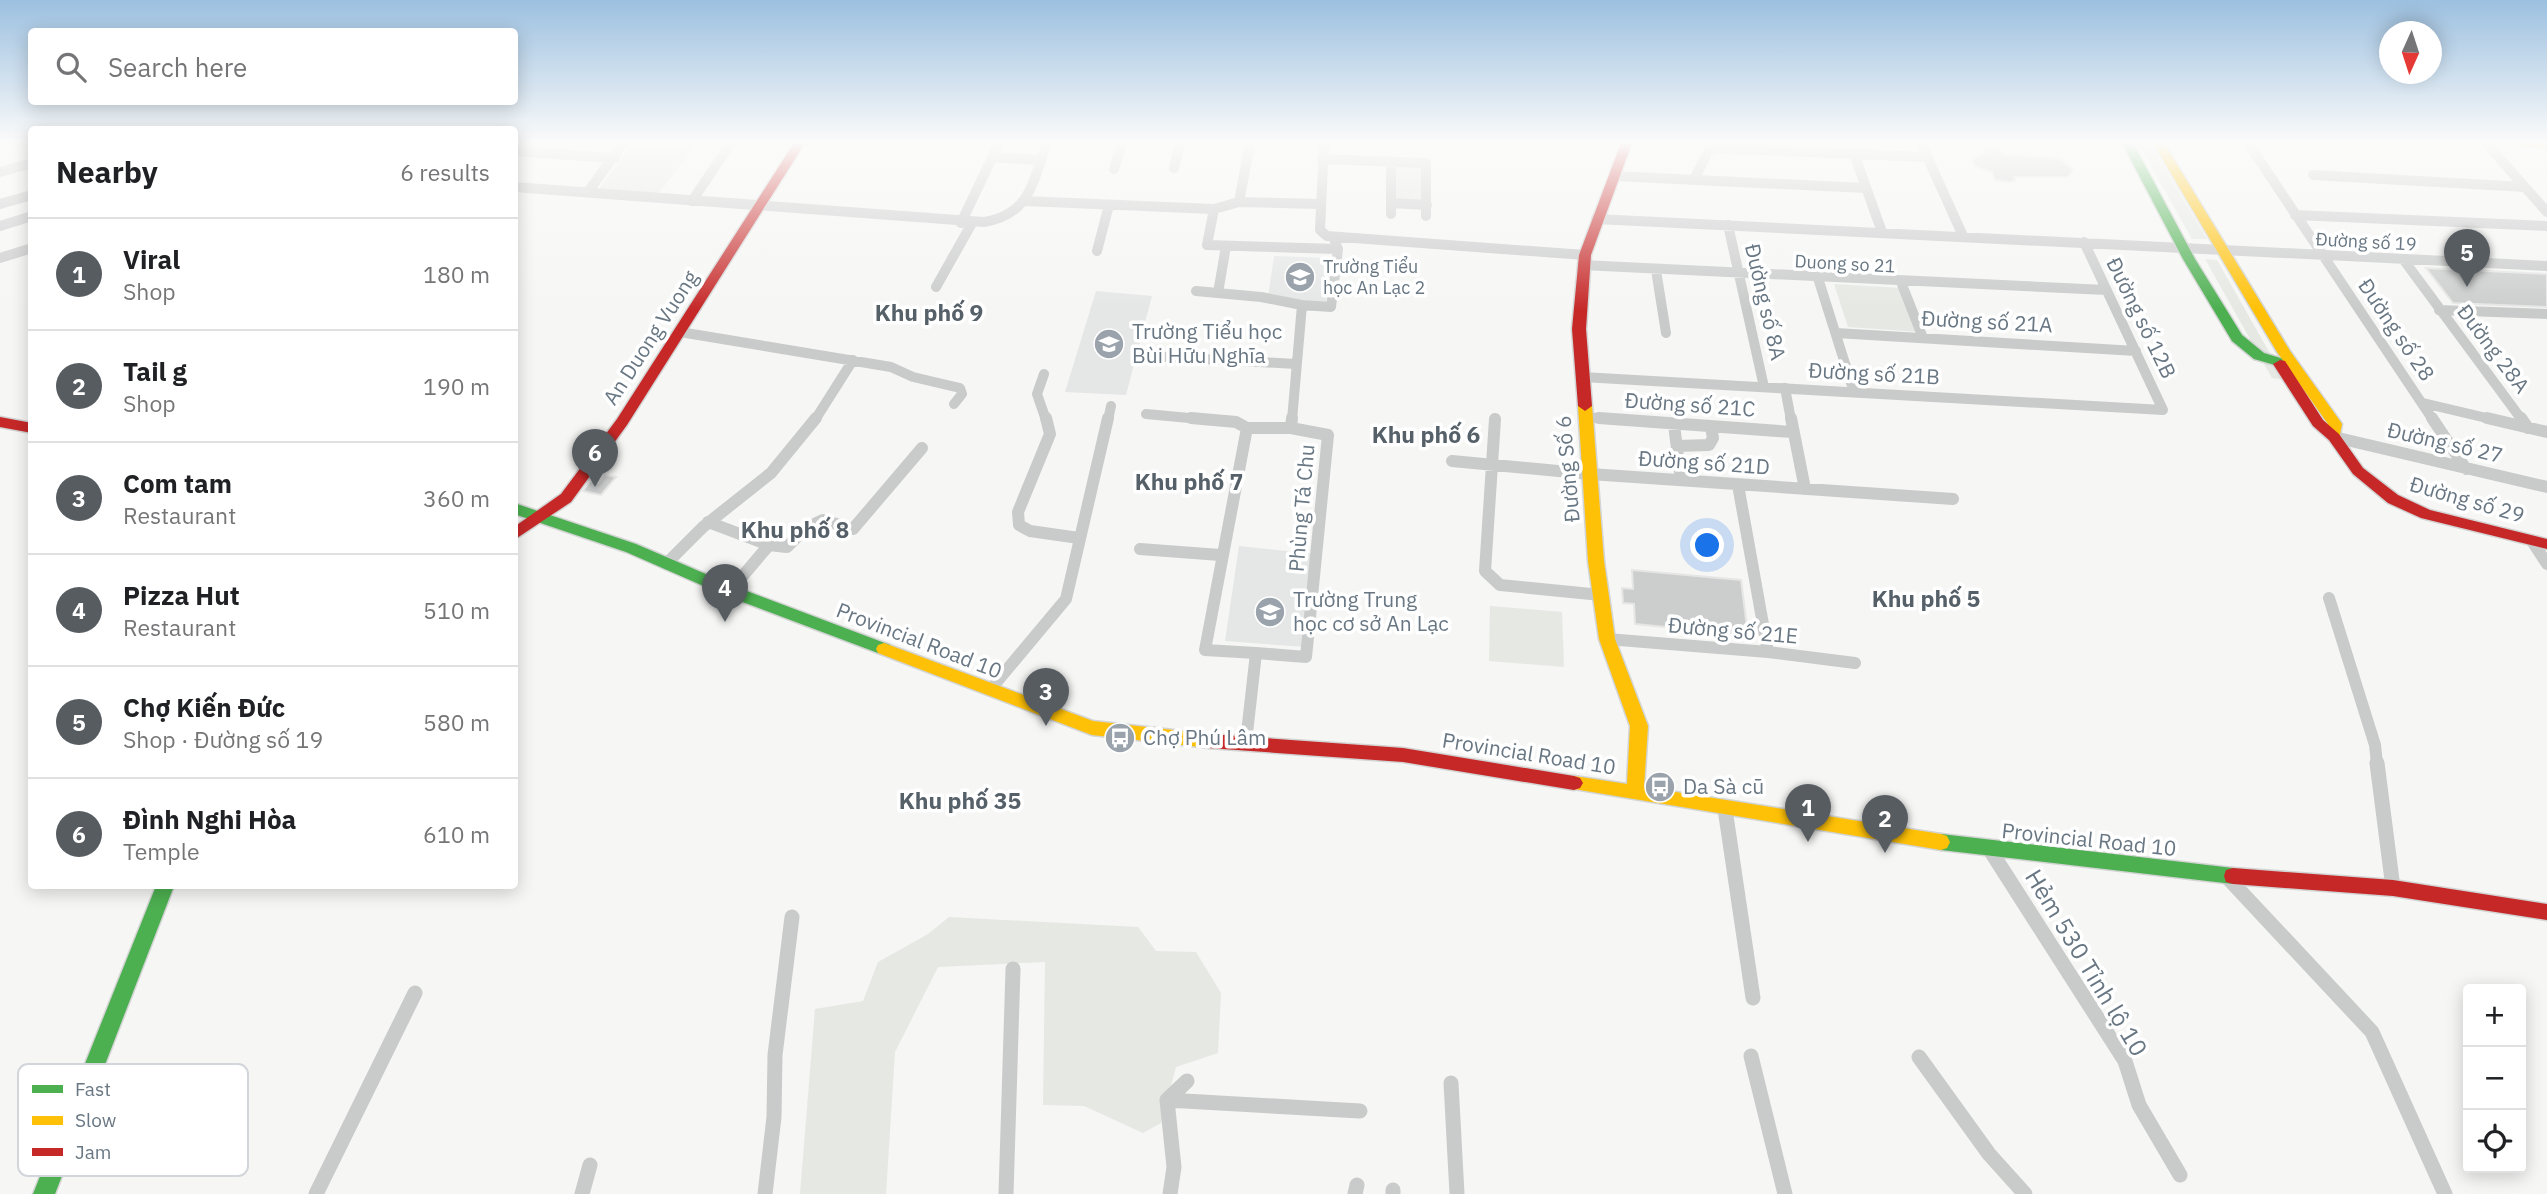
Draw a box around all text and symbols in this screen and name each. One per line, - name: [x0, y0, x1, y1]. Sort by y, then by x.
- north arrow: [2379, 21, 2442, 84]
- search box: [28, 28, 518, 105]
- icon: search: [52, 48, 90, 86]
- text: Search here: [108, 50, 247, 84]
- text: Nearby: [56, 152, 158, 191]
- text: 6 results: [400, 157, 490, 187]
- street label: Đường số 19: [2315, 227, 2417, 256]
- pin: 5: [2444, 229, 2490, 287]
- street label: Đường số 8A: [1739, 241, 1793, 363]
- text: Viral: [123, 242, 180, 276]
- street label: Duong so 21: [1794, 249, 1896, 278]
- street label: Đường số 12B: [2100, 252, 2183, 383]
- place label: Trường Tiểu học An Lạc 2: [1323, 255, 1425, 299]
- text: 1: [72, 259, 86, 289]
- text: 180 m: [423, 259, 490, 289]
- school or university icon: Trường Tiểu học An Lạc 2: [1283, 260, 1317, 294]
- street label: An Duong Vuong: [596, 265, 704, 410]
- street label: Đường số 28: [2352, 273, 2441, 386]
- text: Shop: [123, 276, 176, 306]
- district label: Khu phố 9: [875, 297, 983, 327]
- street label: Đường 28A: [2451, 298, 2536, 399]
- street label: Đường số 21A: [1921, 304, 2053, 338]
- place label: Trường Tiểu học Bùi Hữu Nghĩa: [1132, 317, 1282, 369]
- school or university icon: Trường Tiểu học Bùi Hữu Nghĩa: [1092, 327, 1126, 361]
- text: Tail g: [123, 354, 187, 388]
- street label: Đường số 21B: [1808, 356, 1941, 390]
- text: 2: [72, 371, 86, 401]
- text: 190 m: [423, 371, 490, 401]
- street label: Đường số 21C: [1624, 385, 1756, 423]
- text: Shop: [123, 388, 176, 418]
- street label: Đường Số 6: [1548, 414, 1586, 524]
- street label: Đường số 27: [2385, 415, 2506, 469]
- district label: Khu phố 6: [1372, 419, 1481, 449]
- pin: 6: [572, 429, 618, 487]
- street label: Phùng Tá Chu: [1281, 443, 1321, 573]
- street label: Đường số 21D: [1637, 443, 1771, 481]
- text: Com tam: [123, 466, 232, 500]
- district label: Khu phố 7: [1135, 466, 1243, 496]
- street label: Đường số 29: [2407, 469, 2528, 529]
- text: 3: [72, 483, 86, 513]
- text: 360 m: [423, 483, 490, 513]
- text: Restaurant: [123, 500, 236, 530]
- district label: Khu phố 8: [741, 514, 849, 544]
- your location: [1690, 528, 1724, 562]
- pin: 4: [702, 564, 748, 622]
- text: Pizza Hut: [123, 578, 240, 612]
- district label: Khu phố 5: [1872, 583, 1980, 613]
- place label: Trường Trung học cơ sở An Lạc: [1293, 585, 1449, 637]
- text: 4: [72, 595, 86, 625]
- text: 510 m: [423, 595, 490, 625]
- school or university icon: Trường Trung học cơ sở An Lạc: [1253, 595, 1287, 629]
- street label: Provincial Road 10: [832, 596, 1006, 685]
- street label: Đường số 21E: [1667, 610, 1799, 650]
- text: Restaurant: [123, 612, 236, 642]
- pin: 3: [1023, 668, 1069, 726]
- text: Chợ Kiến Đức: [123, 690, 285, 724]
- text: 5: [72, 707, 86, 737]
- text: 580 m: [423, 707, 490, 737]
- bus stop icon: Chợ Phú Lâm: [1103, 721, 1137, 755]
- place label: Chợ Phú Lâm: [1143, 723, 1266, 751]
- text: Shop · Đường số 19: [123, 724, 323, 754]
- street label: Provincial Road 10: [1440, 725, 1618, 781]
- bus stop icon: Da Sà cũ: [1643, 770, 1677, 804]
- place label: Da Sà cũ: [1683, 772, 1764, 800]
- pin: 1: [1785, 784, 1831, 842]
- district label: Khu phố 35: [899, 785, 1021, 815]
- pin: 2: [1862, 795, 1908, 853]
- text: Đình Nghi Hòa: [123, 802, 296, 836]
- street label: Provincial Road 10: [2000, 816, 2178, 862]
- text: 6: [72, 819, 86, 849]
- text: 610 m: [423, 819, 490, 849]
- text: Temple: [123, 836, 200, 866]
- street label: Hẻm 530 Tỉnh lộ 10: [2018, 863, 2155, 1062]
- map controls: [2463, 984, 2526, 1173]
- button: +: [2463, 984, 2526, 1047]
- button: −: [2463, 1047, 2526, 1110]
- legend: [18, 1064, 248, 1176]
- text: Fast: [75, 1077, 111, 1101]
- text: Slow: [75, 1108, 116, 1132]
- button: locate: [2463, 1110, 2526, 1173]
- text: Jam: [75, 1140, 111, 1164]

